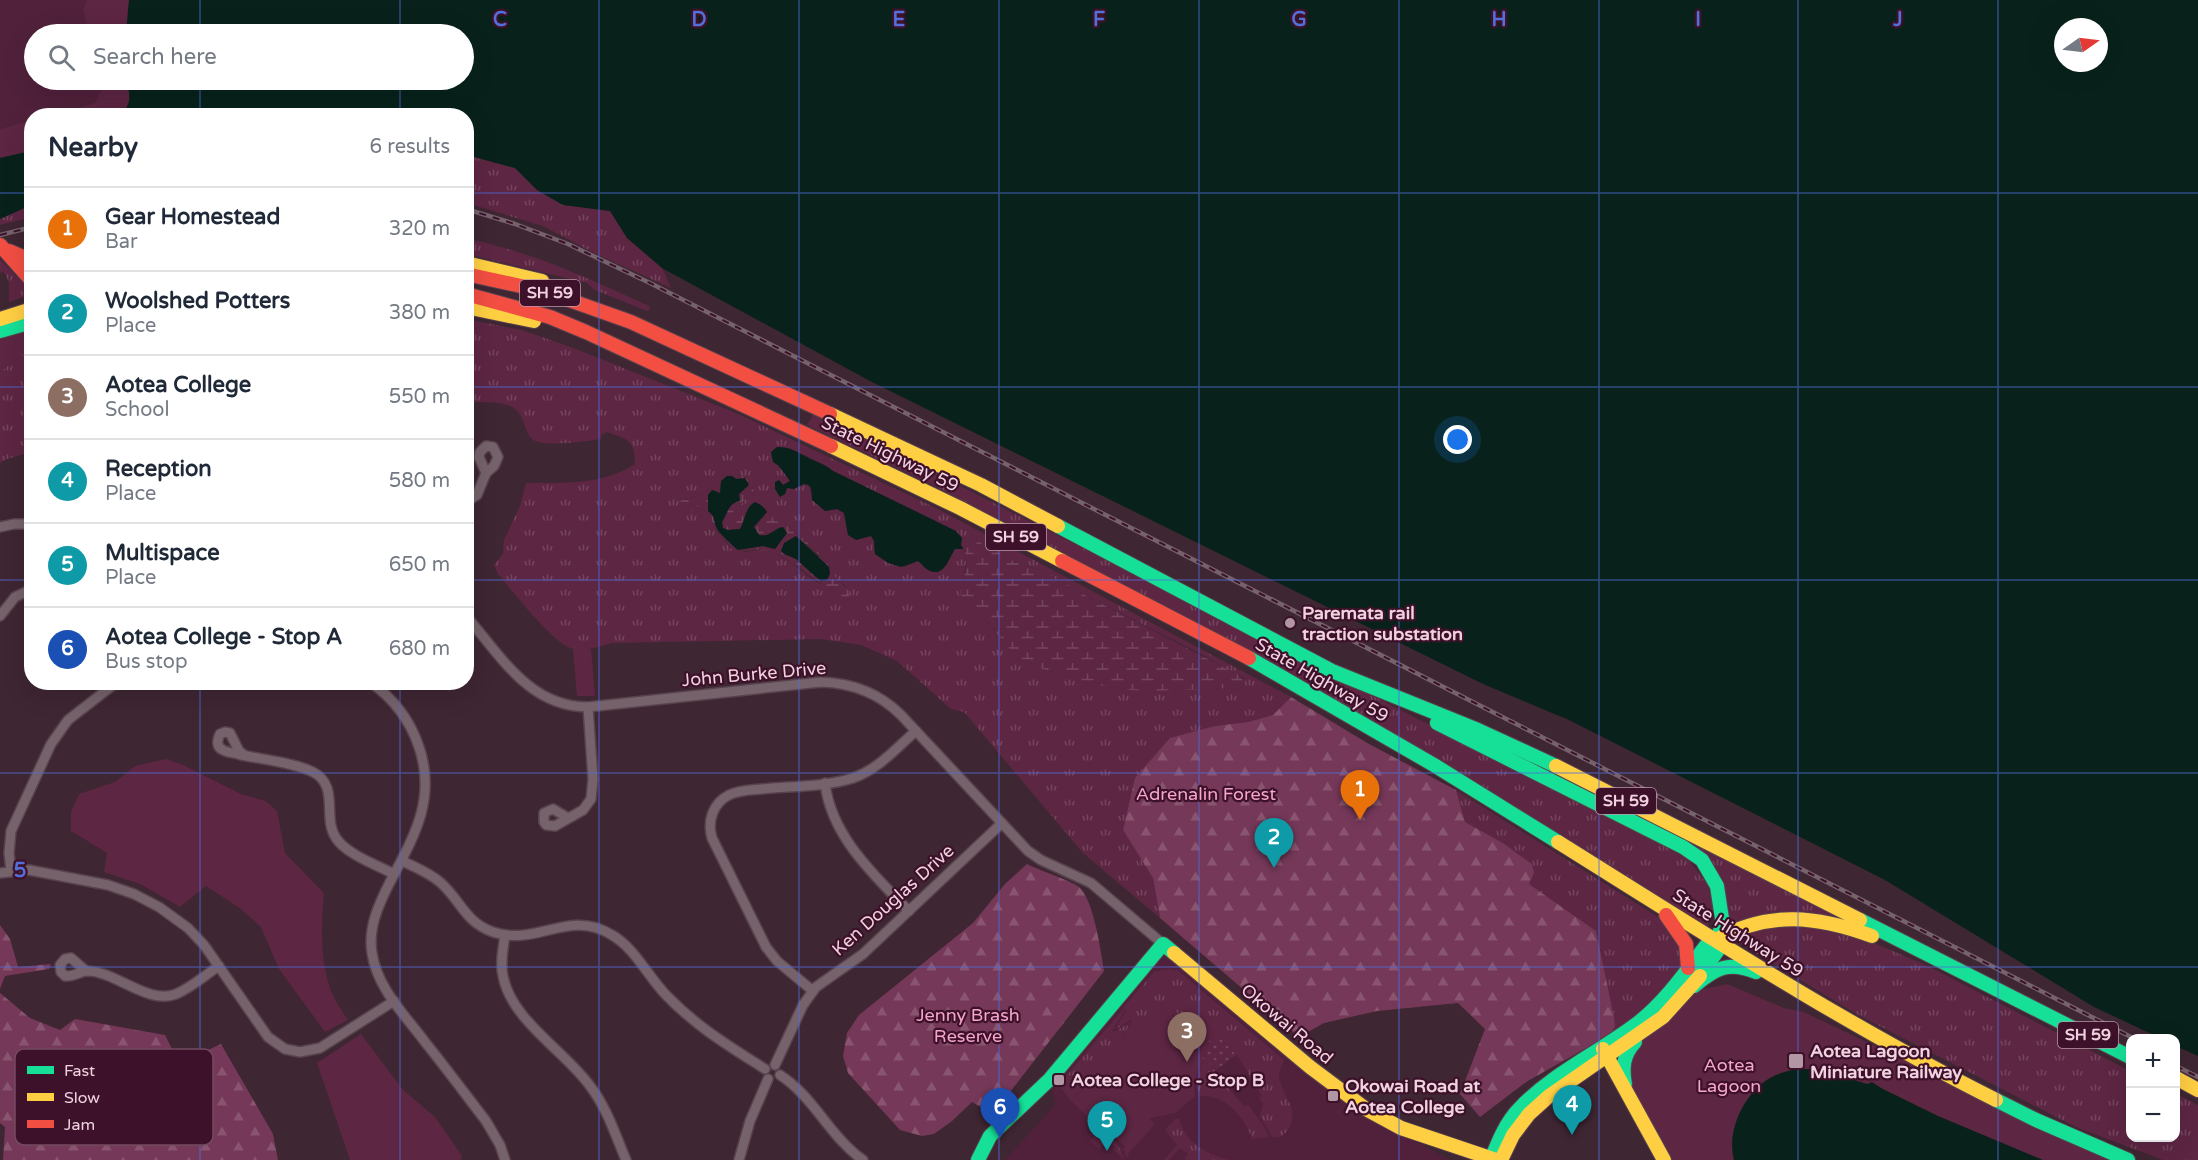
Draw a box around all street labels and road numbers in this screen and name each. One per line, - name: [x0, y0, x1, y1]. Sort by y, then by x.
- road number: SH 59: [520, 280, 580, 306]
- street label: State Highway 59: [818, 411, 962, 497]
- road number: SH 59: [986, 524, 1046, 550]
- street label: State Highway 59: [1251, 633, 1393, 727]
- street label: John Burke Drive: [681, 657, 827, 691]
- road number: SH 59: [1596, 788, 1656, 814]
- street label: Ken Douglas Drive: [827, 839, 959, 961]
- street label: State Highway 59: [1668, 884, 1808, 982]
- street label: Okowai Road: [1236, 979, 1338, 1069]
- road number: SH 59: [2058, 1022, 2118, 1048]

